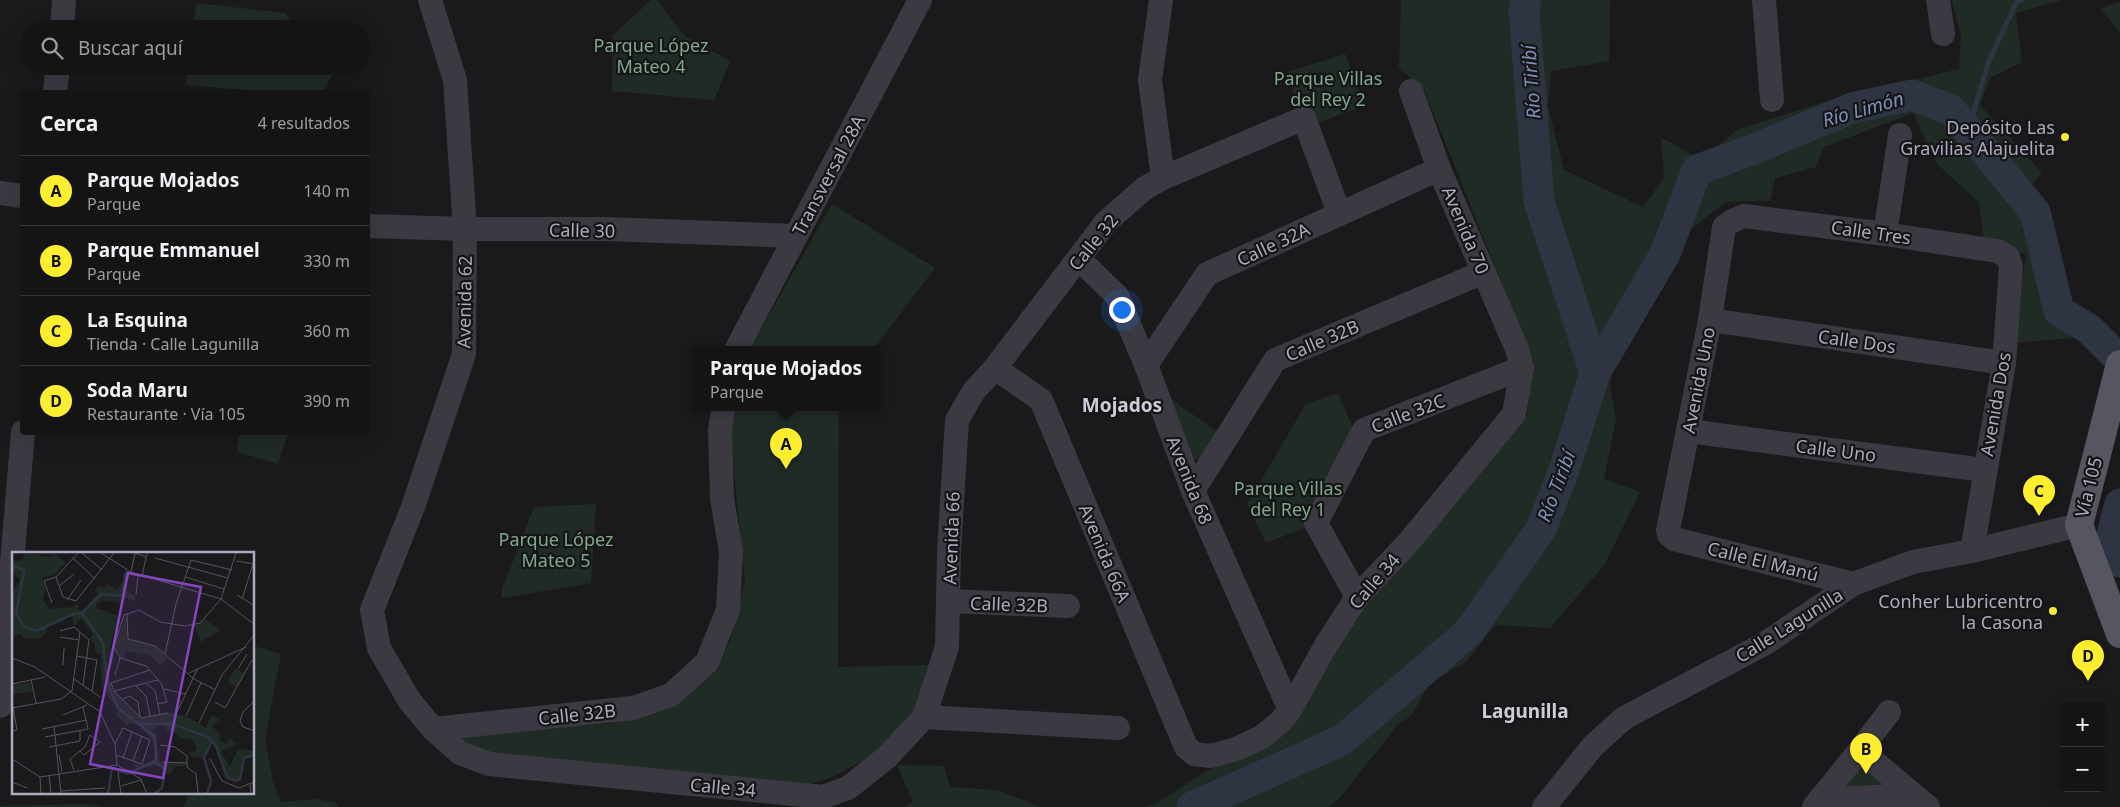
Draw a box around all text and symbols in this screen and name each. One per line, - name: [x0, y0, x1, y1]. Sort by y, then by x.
- search box: [20, 20, 370, 75]
- park label: Parque López Mateo 4: [594, 33, 708, 78]
- icon: search: [38, 34, 66, 62]
- text: Buscar aquí: [78, 35, 183, 61]
- water label: Río Tiribí: [1515, 42, 1547, 120]
- park label: Parque Villas del Rey 2: [1274, 66, 1382, 111]
- water label: Río Limón: [1819, 85, 1907, 133]
- text: Cerca: [40, 109, 98, 137]
- street label: Transversal 28A: [786, 110, 870, 239]
- text: 4 resultados: [258, 112, 350, 134]
- place label: Depósito Las Gravilias Alajuelita: [1900, 115, 2055, 160]
- marker: Depósito Las Gravilias Alajuelita: [2059, 131, 2071, 143]
- text: Parque Mojados: [87, 167, 239, 193]
- text: A: [50, 180, 62, 202]
- text: 140 m: [303, 180, 350, 202]
- street label: Avenida 70: [1437, 183, 1495, 277]
- text: Parque: [87, 193, 141, 215]
- street label: Calle 32: [1063, 209, 1123, 275]
- street label: Calle Tres: [1829, 215, 1913, 249]
- street label: Calle 32A: [1233, 216, 1314, 271]
- street label: Calle 30: [549, 217, 615, 243]
- text: Parque Emmanuel: [87, 237, 260, 263]
- text: B: [51, 250, 61, 272]
- text: 330 m: [303, 250, 350, 272]
- street label: Avenida 62: [451, 255, 477, 349]
- text: Parque: [87, 263, 141, 285]
- your location: [1109, 297, 1135, 323]
- text: La Esquina: [87, 307, 188, 333]
- street label: Calle 32B: [1281, 314, 1363, 366]
- text: C: [51, 320, 61, 342]
- text: 360 m: [303, 320, 350, 342]
- street label: Calle Dos: [1817, 324, 1897, 358]
- street label: Avenida Uno: [1676, 325, 1720, 435]
- text: Tienda · Calle Lagunilla: [87, 333, 259, 355]
- popup: [692, 346, 880, 411]
- street label: Avenida Dos: [1974, 350, 2016, 458]
- text: Parque Mojados: [710, 355, 862, 381]
- text: Soda Maru: [87, 377, 188, 403]
- text: Parque: [710, 381, 764, 403]
- street label: Calle 32C: [1367, 388, 1449, 438]
- text: D: [50, 390, 62, 412]
- text: 390 m: [303, 390, 350, 412]
- district label: Mojados: [1082, 392, 1162, 418]
- text: Restaurante · Vía 105: [87, 403, 245, 425]
- pin: A: [770, 428, 802, 469]
- street label: Avenida 68: [1161, 432, 1219, 528]
- street label: Calle Uno: [1794, 433, 1878, 467]
- water label: Río Tiribí: [1531, 445, 1582, 525]
- street label: Vía 105: [2069, 454, 2107, 520]
- pin: C: [2023, 475, 2055, 516]
- park label: Parque Villas del Rey 1: [1234, 476, 1342, 521]
- street label: Avenida 66: [937, 491, 965, 585]
- street label: Avenida 66A: [1074, 500, 1137, 606]
- park label: Parque López Mateo 5: [499, 527, 613, 572]
- street label: Calle El Manú: [1705, 536, 1821, 586]
- street label: Calle 34: [1343, 548, 1405, 614]
- inset map: [12, 552, 255, 794]
- street label: Calle Lagunilla: [1731, 582, 1847, 668]
- place label: Conher Lubricentro la Casona: [1878, 589, 2043, 634]
- street label: Calle 32B: [970, 591, 1048, 617]
- marker: Conher Lubricentro la Casona: [2047, 605, 2059, 617]
- pin: D: [2072, 640, 2104, 681]
- street label: Calle 32B: [537, 698, 617, 730]
- district label: Lagunilla: [1481, 698, 1569, 724]
- map controls: [2060, 702, 2105, 792]
- button: +: [2060, 702, 2105, 747]
- pin: B: [1850, 733, 1882, 774]
- button: −: [2060, 747, 2105, 792]
- street label: Calle 34: [689, 772, 757, 802]

